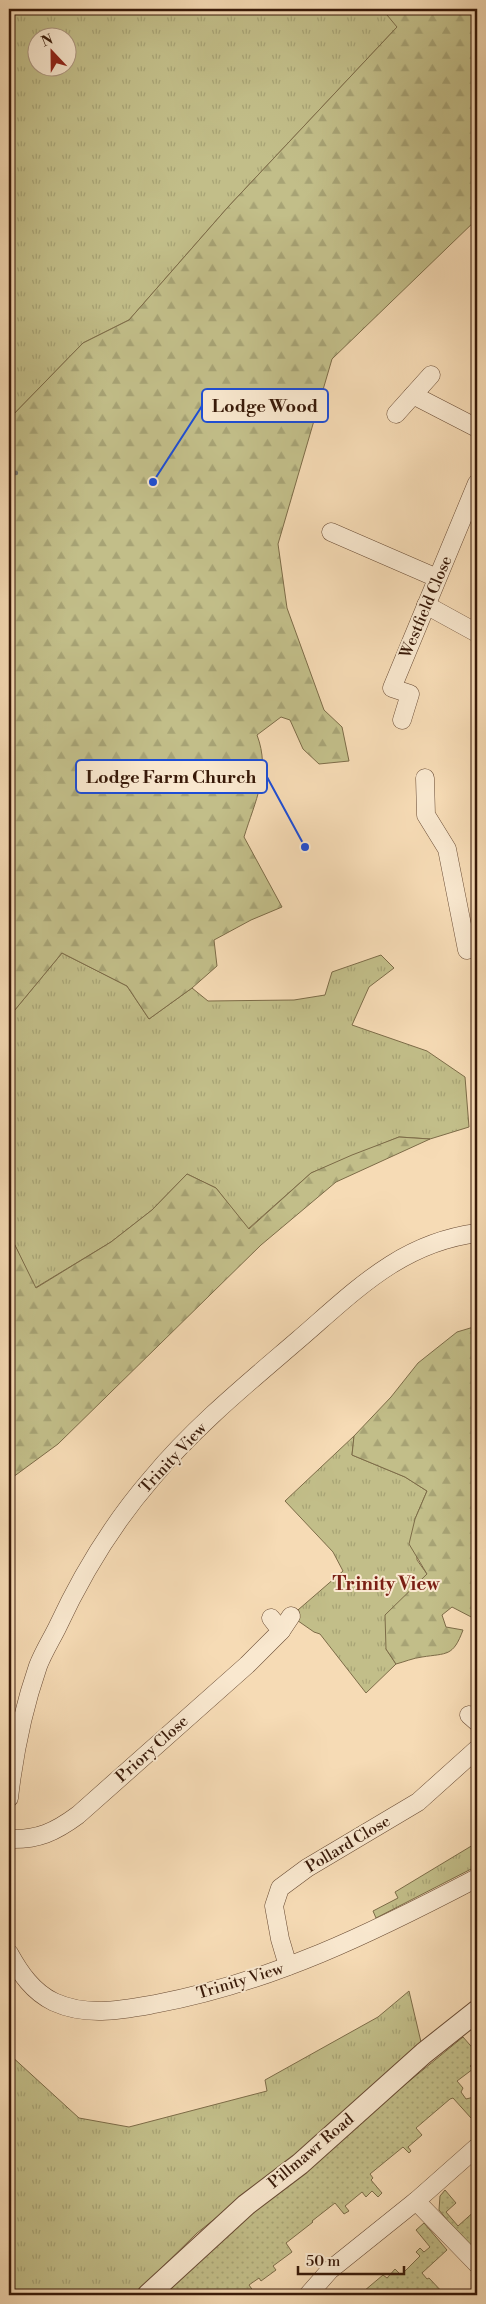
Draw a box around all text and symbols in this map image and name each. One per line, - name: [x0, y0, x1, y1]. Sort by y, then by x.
- north arrow: [28, 28, 78, 78]
- text: N: [39, 30, 56, 51]
- callout: Lodge Wood: [202, 389, 328, 422]
- text: Lodge Wood: [212, 395, 318, 418]
- street label: Westfield Close: [395, 553, 457, 662]
- callout: Lodge Farm Church: [76, 760, 267, 793]
- text: Lodge Farm Church: [86, 766, 256, 789]
- street label: Trinity View: [135, 1418, 211, 1497]
- district label: Trinity View: [332, 1572, 440, 1596]
- street label: Priory Close: [112, 1711, 192, 1787]
- street label: Pollard Close: [302, 1811, 394, 1877]
- street label: Trinity View: [194, 1958, 287, 2004]
- street label: Pillmawr Road: [264, 2109, 358, 2193]
- scale bar: [298, 2244, 405, 2276]
- text: 50 m: [306, 2252, 340, 2271]

